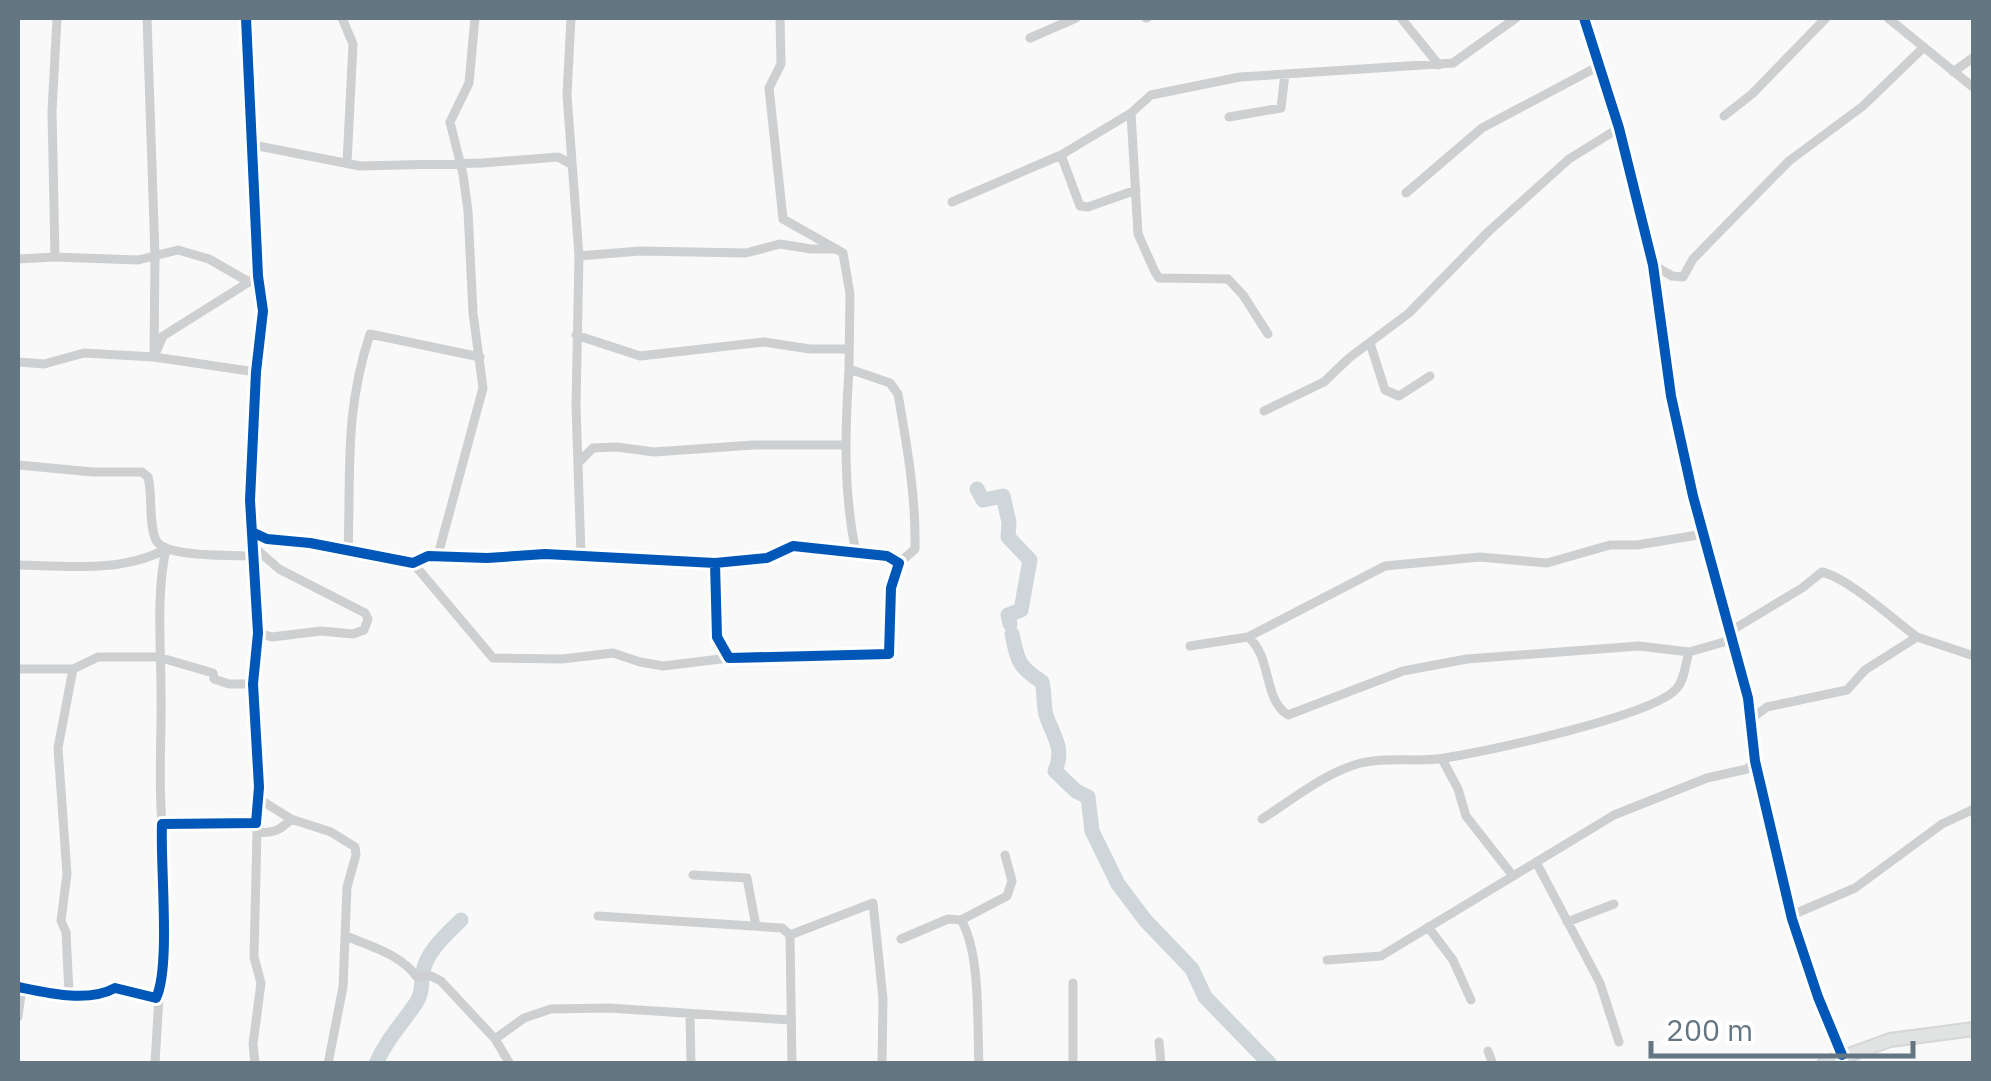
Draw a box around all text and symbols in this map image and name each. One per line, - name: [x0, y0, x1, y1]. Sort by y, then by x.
- scale bar: [1651, 996, 1914, 1058]
- text: 200 m: [1666, 1010, 1753, 1049]

